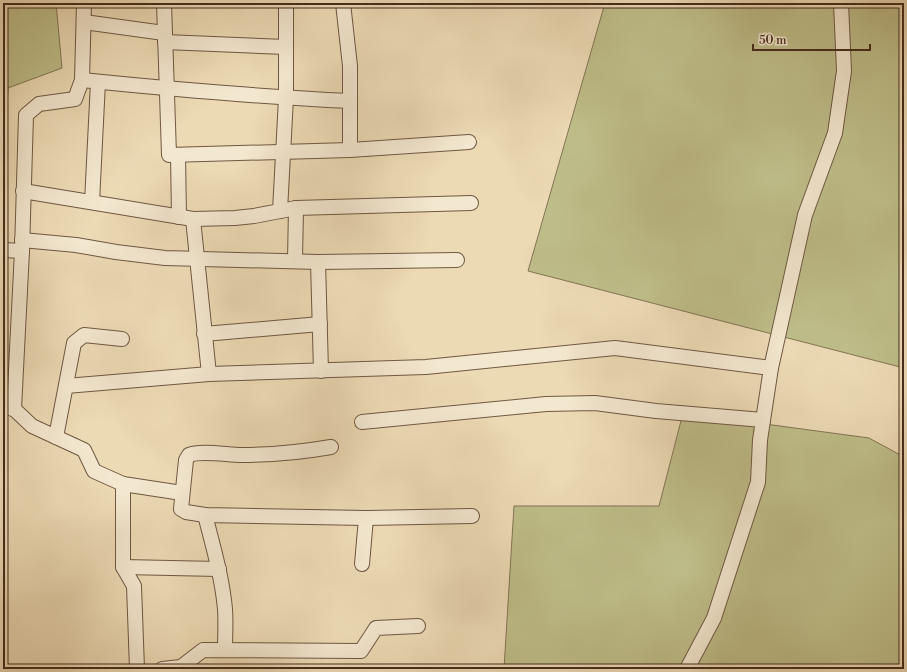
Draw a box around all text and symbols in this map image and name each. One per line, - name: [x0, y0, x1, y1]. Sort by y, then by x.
- scale bar: [753, 26, 870, 52]
- text: 50 m: [759, 33, 787, 48]

